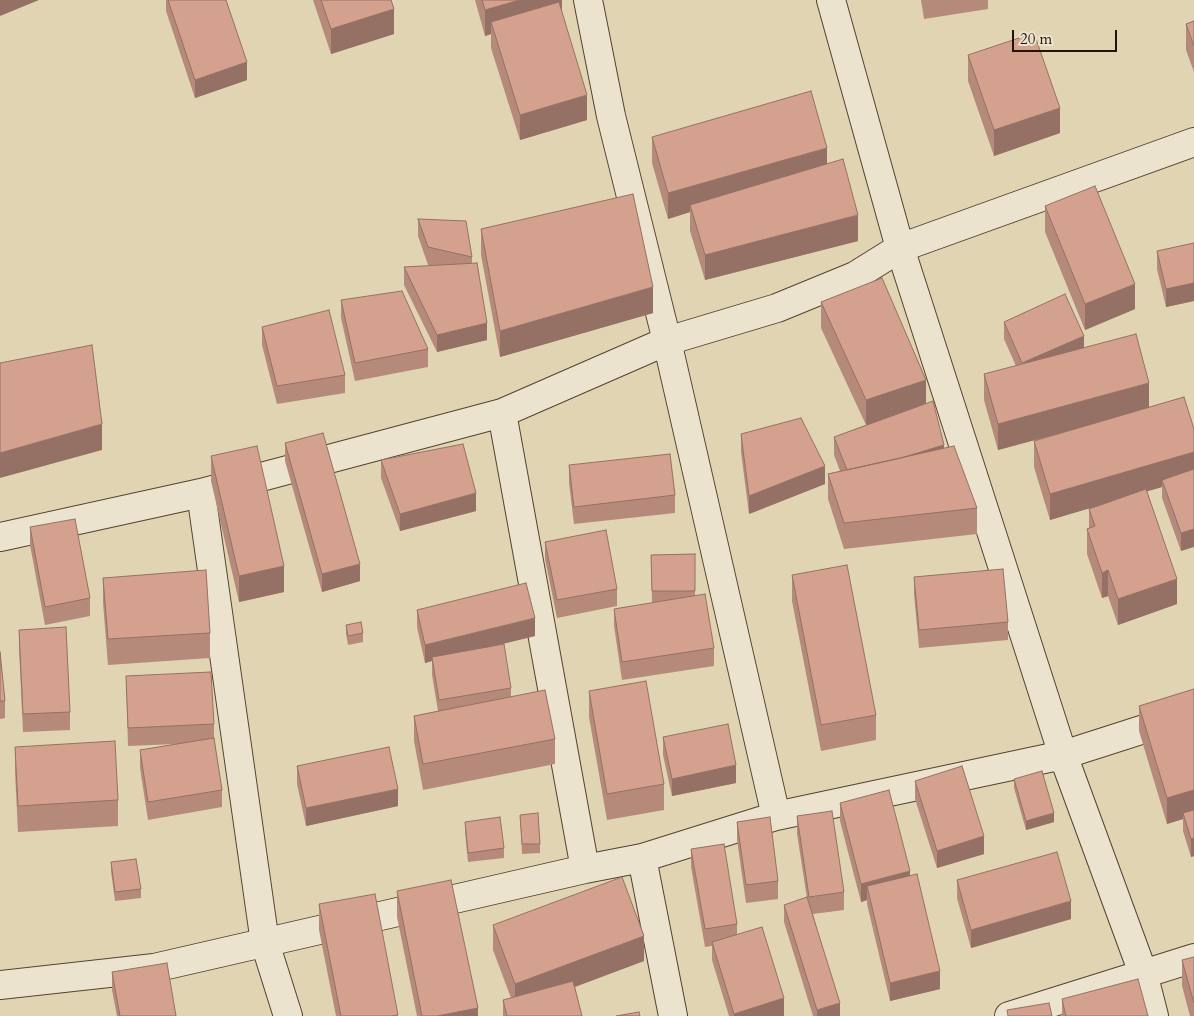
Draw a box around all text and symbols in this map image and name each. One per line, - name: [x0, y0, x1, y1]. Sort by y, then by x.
- scale bar: [1014, 20, 1119, 52]
- text: 20 m: [1020, 29, 1052, 49]

